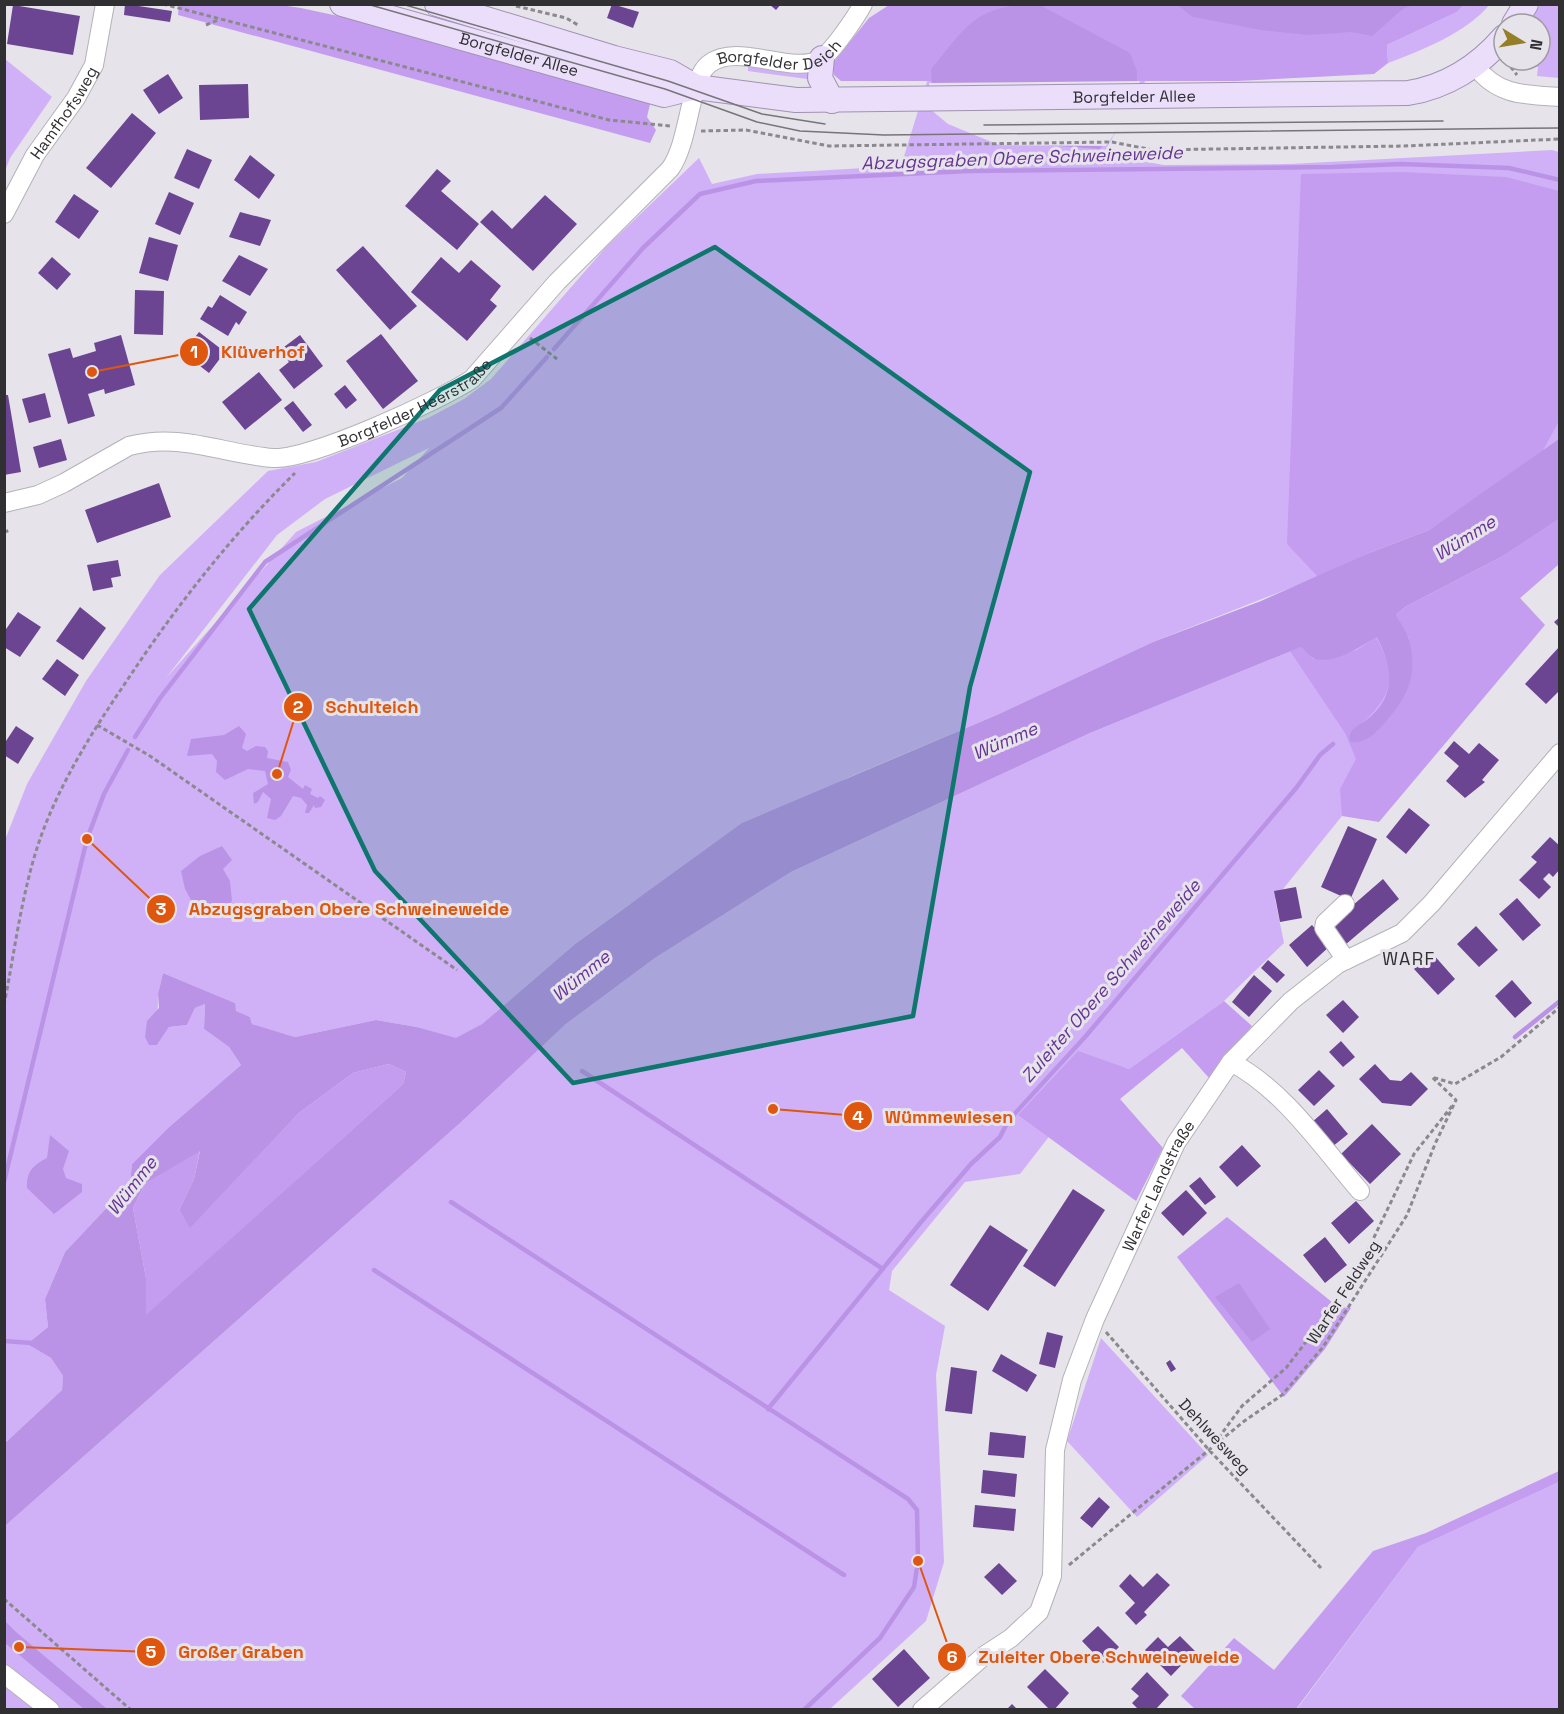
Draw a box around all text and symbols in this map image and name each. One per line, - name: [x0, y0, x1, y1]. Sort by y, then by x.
- north arrow: [1492, 12, 1552, 72]
- street label: Borgfelder Allee: [457, 28, 581, 81]
- street label: Borgfelder Deich: [714, 35, 846, 75]
- text: N: [1525, 37, 1548, 52]
- street label: Hamfhofsweg: [26, 63, 102, 163]
- street label: Borgfelder Allee: [1073, 85, 1196, 108]
- water label: Abzugsgraben Obere Schweineweide: [861, 140, 1184, 175]
- callout: Klüverhof: [179, 334, 317, 370]
- text: 1: [190, 340, 198, 363]
- text: Klüverhof: [221, 340, 305, 363]
- street label: Borgfelder Heerstraße: [335, 354, 496, 452]
- water label: Wümme: [1430, 509, 1501, 565]
- callout: Schulteich: [283, 689, 430, 725]
- text: 2: [293, 695, 304, 718]
- text: Schulteich: [326, 695, 418, 718]
- water label: Wümme: [969, 716, 1042, 764]
- water label: Zuleiter Obere Schweineweide: [1016, 873, 1206, 1087]
- callout: Abzugsgraben Obere Schweineweide: [146, 891, 521, 927]
- text: 3: [156, 897, 167, 920]
- text: Abzugsgraben Obere Schweineweide: [189, 897, 509, 920]
- water label: Wümme: [547, 944, 616, 1006]
- district label: WARF: [1382, 947, 1436, 970]
- callout: Wümmewiesen: [843, 1098, 1026, 1134]
- text: 4: [852, 1105, 864, 1128]
- text: Wümmewiesen: [885, 1105, 1013, 1128]
- street label: Warfer Landstraße: [1118, 1116, 1200, 1255]
- water label: Wümme: [102, 1151, 163, 1220]
- street label: Warfer Feldweg: [1302, 1236, 1385, 1348]
- street label: Dehlwesweg: [1174, 1394, 1255, 1479]
- callout: Großer Graben: [136, 1634, 316, 1670]
- callout: Zuleiter Obere Schweineweide: [937, 1639, 1252, 1675]
- text: 5: [146, 1640, 157, 1663]
- text: Großer Graben: [178, 1640, 304, 1663]
- text: 6: [946, 1645, 958, 1668]
- text: Zuleiter Obere Schweineweide: [978, 1645, 1240, 1668]

